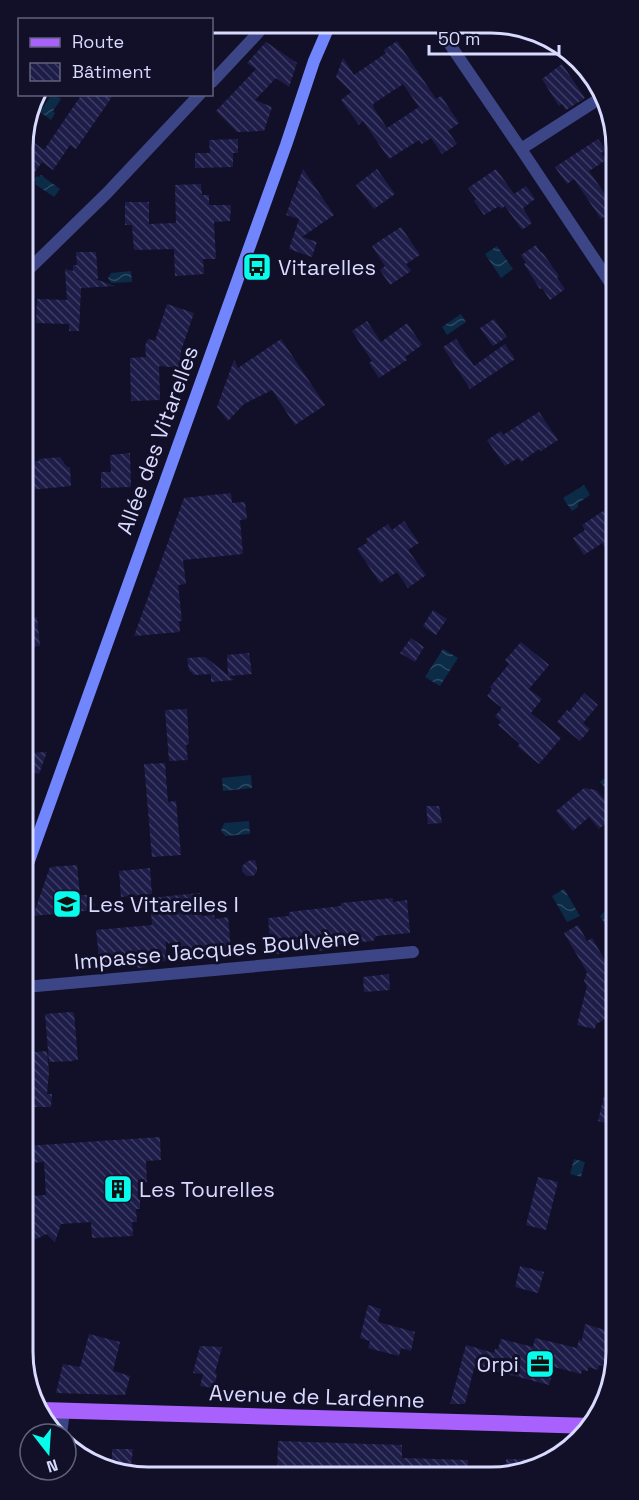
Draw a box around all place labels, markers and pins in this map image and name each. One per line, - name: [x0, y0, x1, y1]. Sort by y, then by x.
- bus stop icon: Vitarelles: [241, 251, 273, 283]
- place label: Vitarelles: [278, 253, 376, 281]
- school or university icon: Les Vitarelles I: [51, 888, 83, 920]
- place label: Les Vitarelles I: [88, 890, 239, 918]
- building icon: Les Tourelles: [102, 1173, 134, 1205]
- place label: Les Tourelles: [139, 1175, 275, 1203]
- office icon: Orpi: [524, 1348, 556, 1380]
- place label: Orpi: [476, 1350, 519, 1378]

